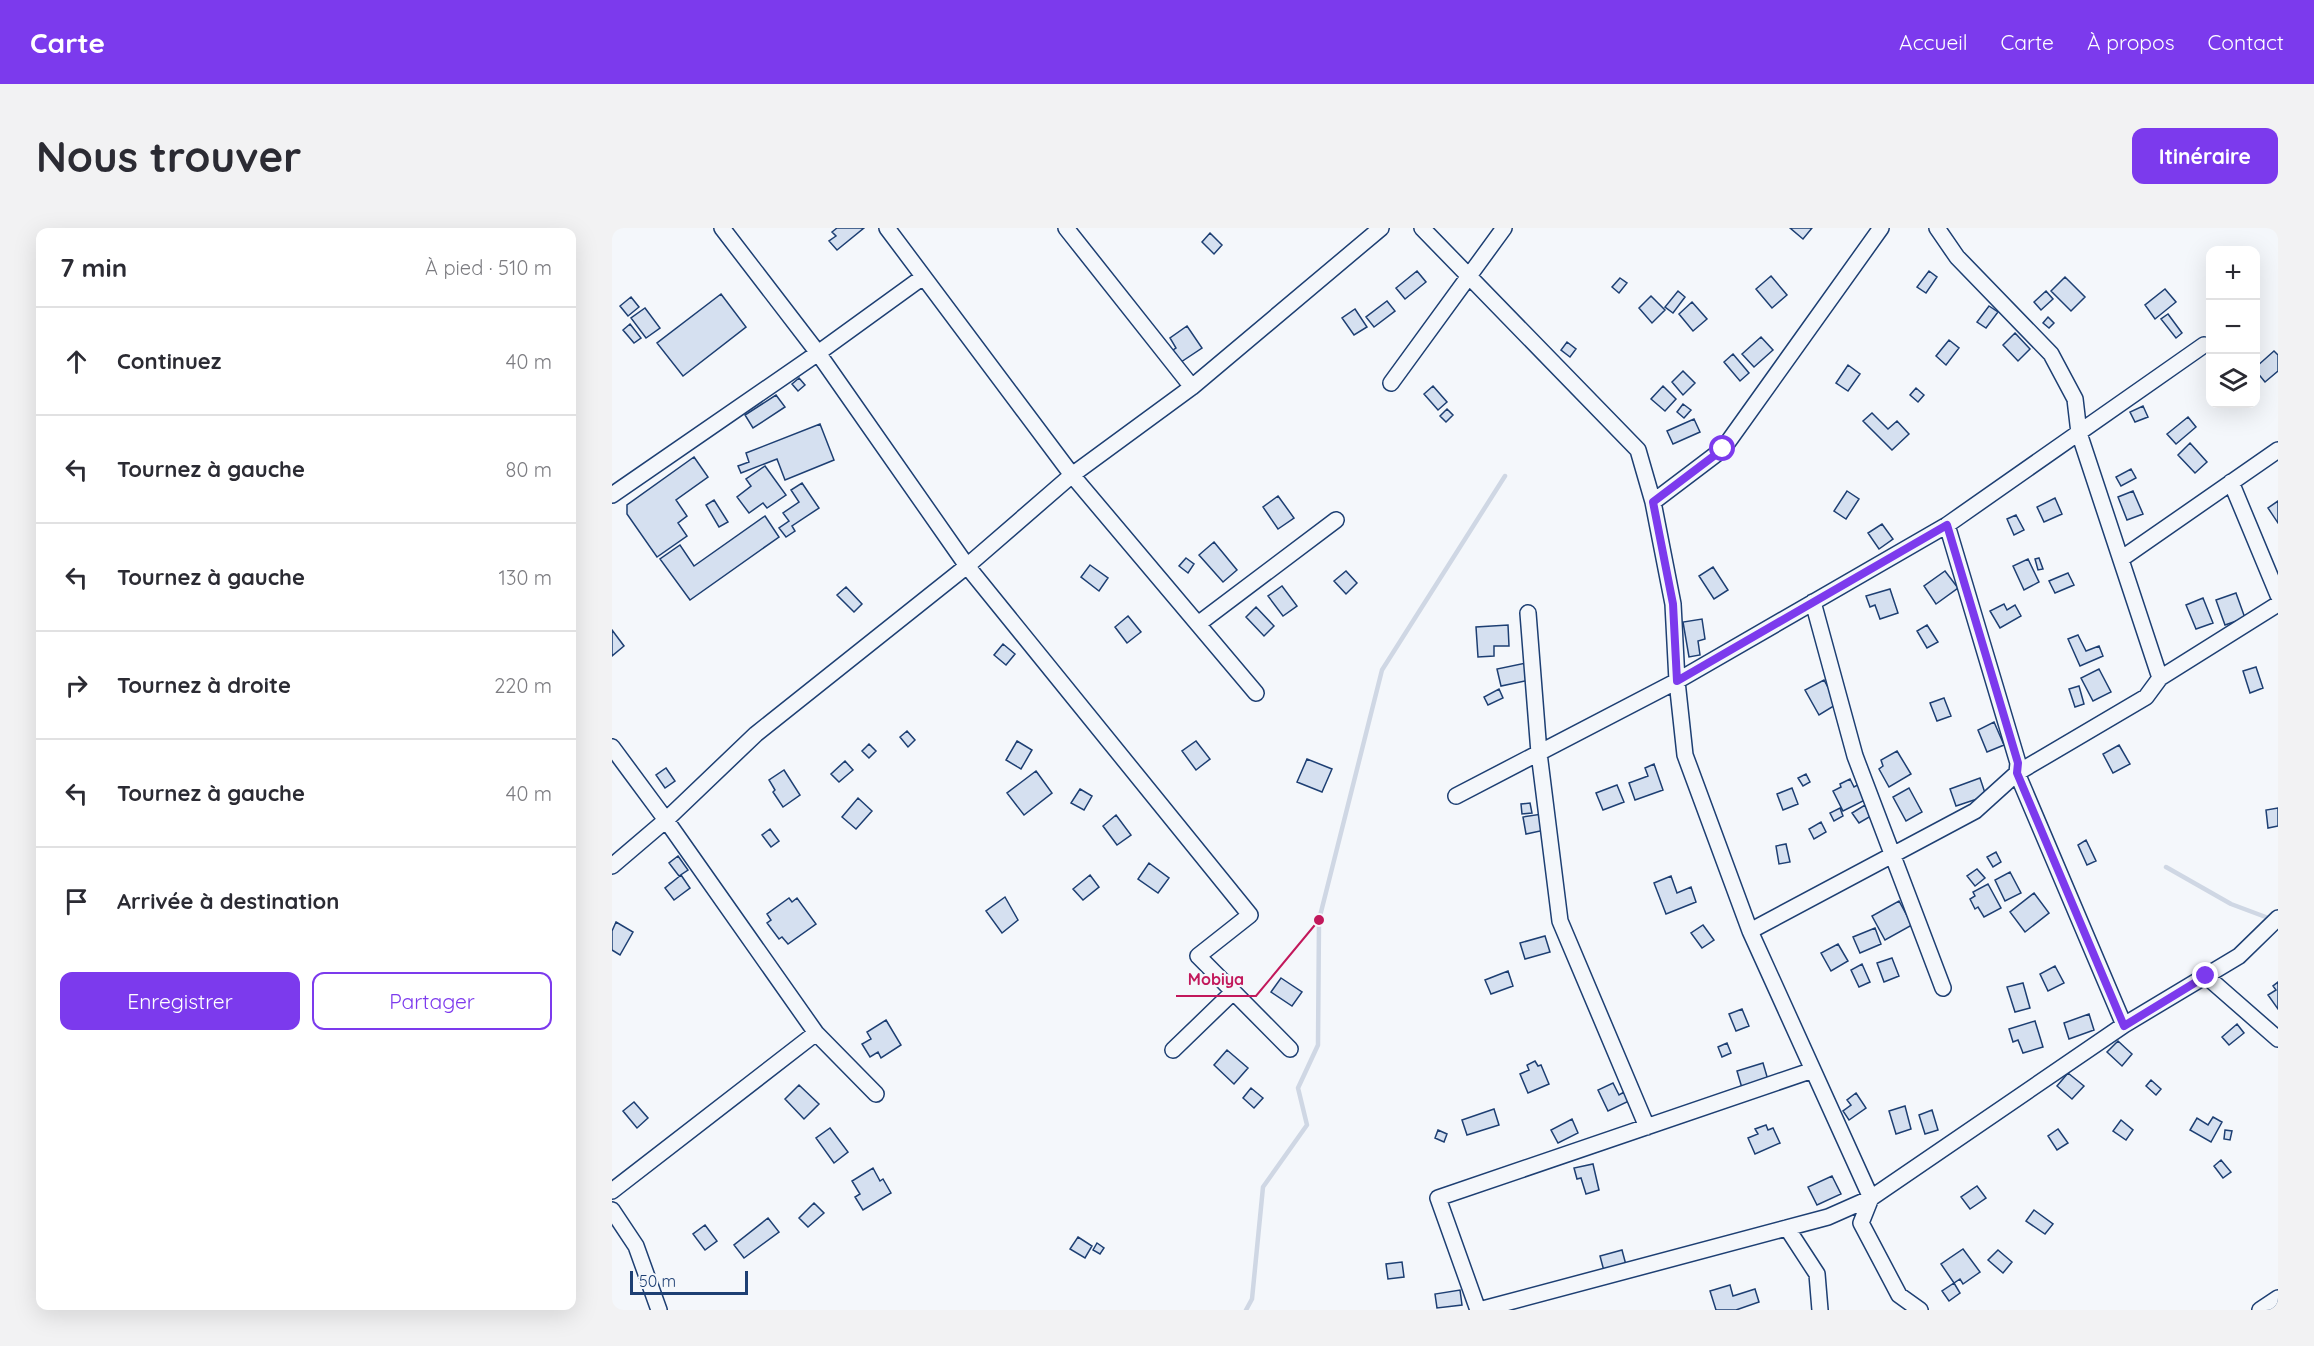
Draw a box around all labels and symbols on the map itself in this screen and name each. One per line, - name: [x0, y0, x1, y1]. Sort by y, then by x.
- route start: [1709, 435, 1735, 461]
- callout: Mobiya: [1176, 962, 1256, 996]
- route end: [2192, 962, 2218, 988]
- text: Mobiya: [1188, 969, 1244, 989]
- scale bar: [630, 1268, 748, 1296]

